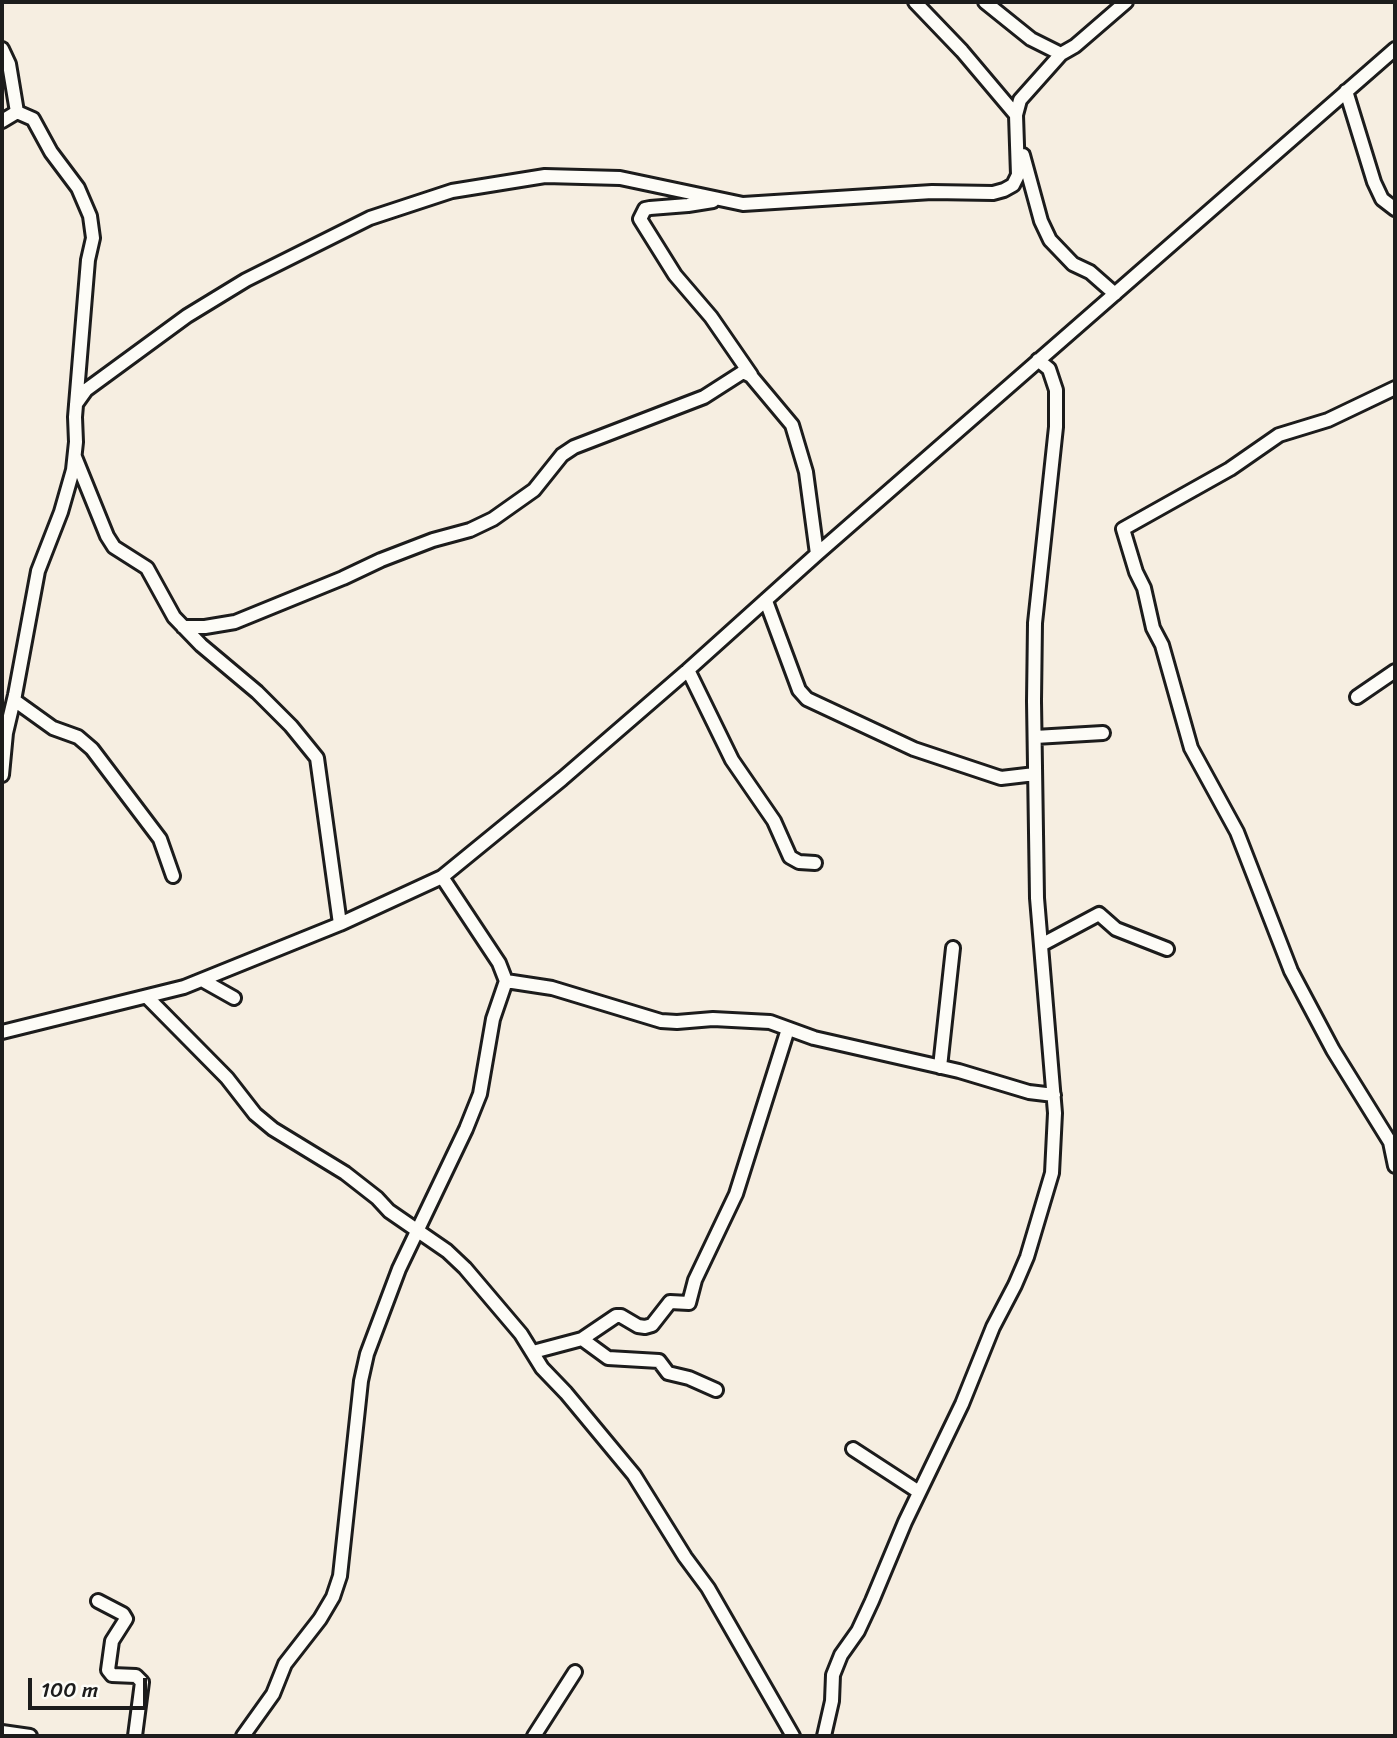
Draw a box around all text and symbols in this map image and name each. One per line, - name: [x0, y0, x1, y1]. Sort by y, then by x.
- scale bar: [32, 1664, 150, 1708]
- text: 100 m: [41, 1671, 98, 1709]

